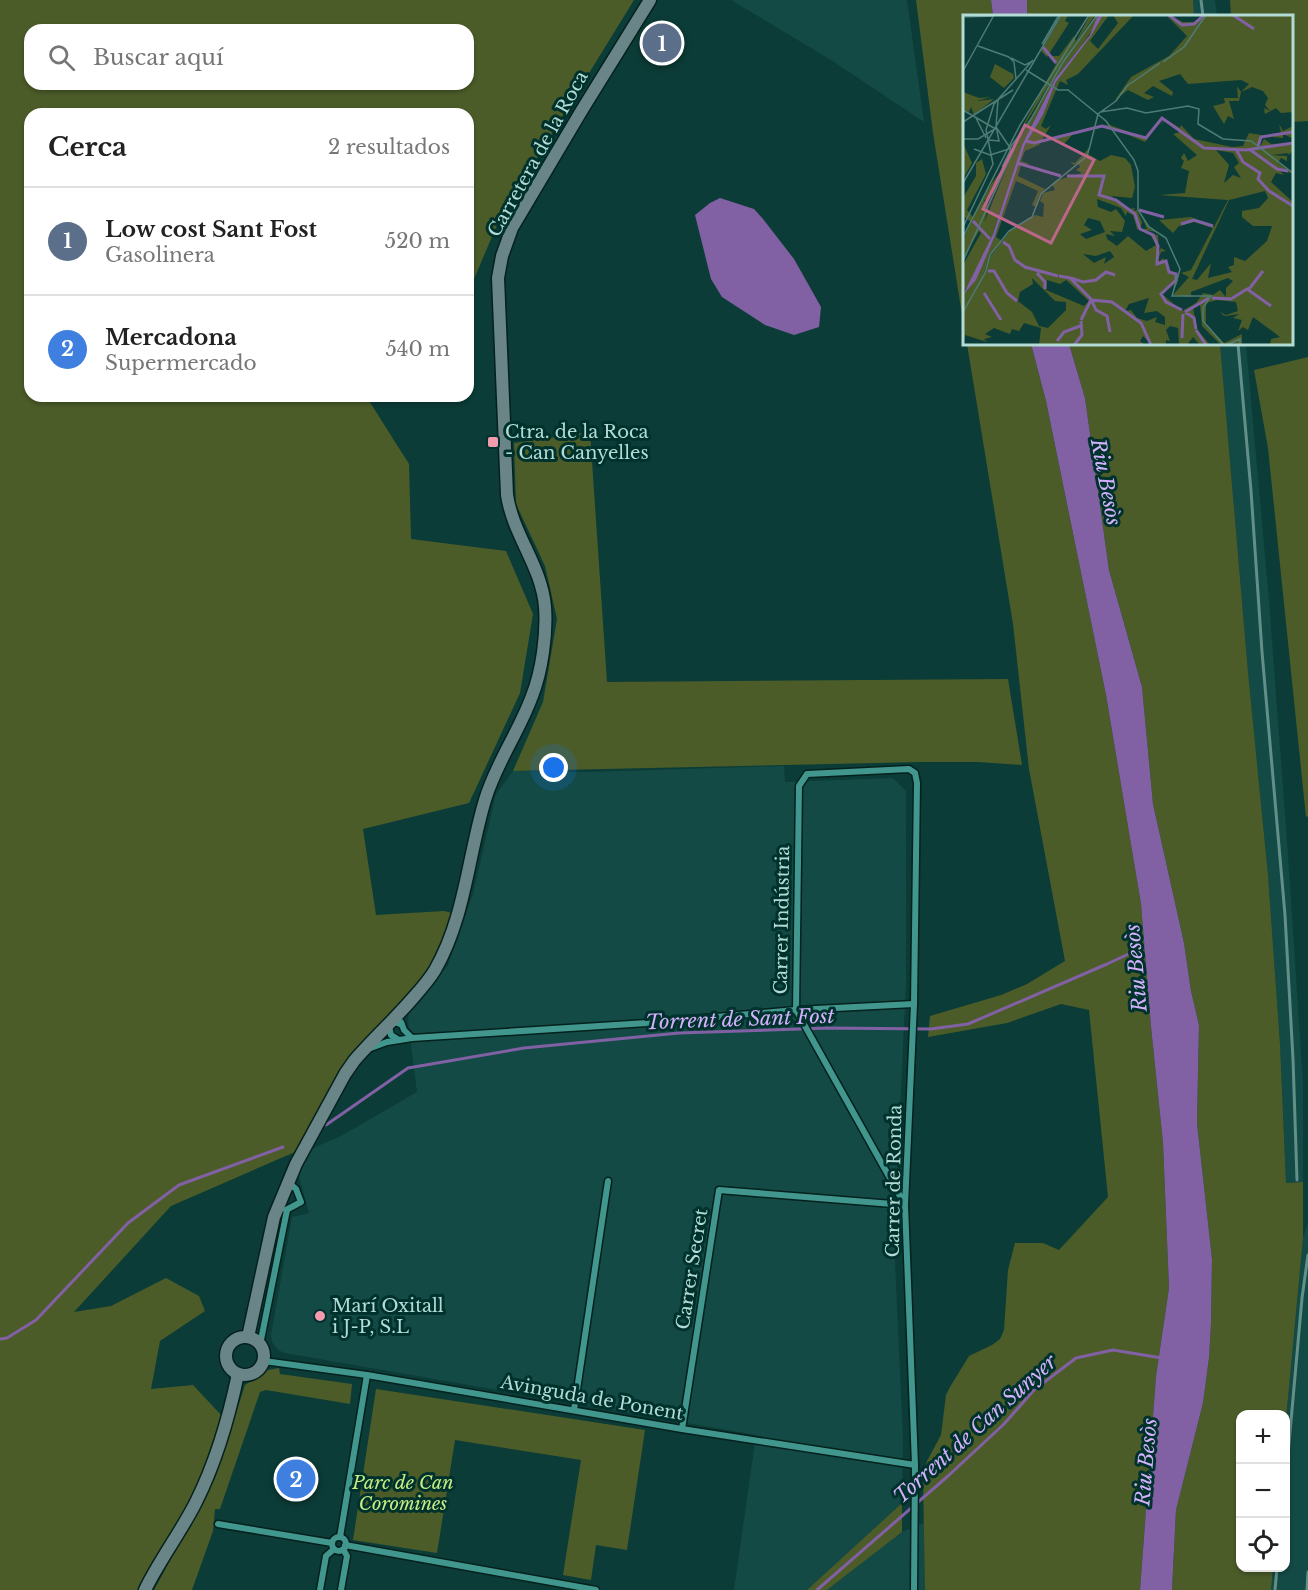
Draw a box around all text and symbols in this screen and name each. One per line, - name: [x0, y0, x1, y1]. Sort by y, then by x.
- inset map: [963, 15, 1293, 345]
- pin: 1: [642, 20, 682, 66]
- search box: [24, 24, 474, 90]
- icon: search: [45, 41, 78, 74]
- text: Buscar aquí: [93, 44, 224, 71]
- street label: Carretera de la Roca: [483, 67, 593, 241]
- text: Cerca: [48, 131, 127, 163]
- text: 2 resultados: [328, 135, 450, 159]
- text: Low cost Sant Fost: [105, 216, 317, 243]
- text: 1: [63, 229, 72, 253]
- text: 520 m: [385, 229, 450, 253]
- text: Gasolinera: [105, 243, 215, 267]
- text: Mercadona: [105, 324, 237, 351]
- text: 2: [61, 337, 74, 361]
- text: 540 m: [385, 337, 450, 361]
- text: Supermercado: [105, 351, 257, 375]
- place label: Ctra. de la Roca - Can Canyelles: [505, 421, 649, 464]
- marker: Ctra. de la Roca - Can Canyelles: [486, 435, 500, 449]
- water label: Riu Besòs: [1086, 435, 1126, 528]
- your location: [539, 753, 568, 782]
- street label: Carrer Indústria: [770, 845, 794, 995]
- water label: Riu Besòs: [1120, 923, 1152, 1014]
- water label: Torrent de Sant Fost: [645, 1004, 836, 1034]
- street label: Carrer de Ronda: [882, 1104, 906, 1258]
- street label: Carrer Secret: [672, 1207, 712, 1331]
- place label: Marí Oxitall i J-P, S.L: [332, 1295, 444, 1338]
- marker: Marí Oxitall i J-P, S.L: [313, 1309, 327, 1323]
- water label: Torrent de Can Sunyer: [889, 1349, 1062, 1508]
- street label: Avinguda de Ponent: [498, 1371, 685, 1425]
- map controls: [1236, 1410, 1290, 1572]
- button: +: [1236, 1410, 1290, 1464]
- water label: Riu Besòs: [1130, 1417, 1162, 1508]
- pin: 2: [276, 1456, 316, 1502]
- button: −: [1236, 1464, 1290, 1518]
- park label: Parc de Can Coromines: [351, 1472, 454, 1515]
- button: locate: [1236, 1518, 1290, 1572]

